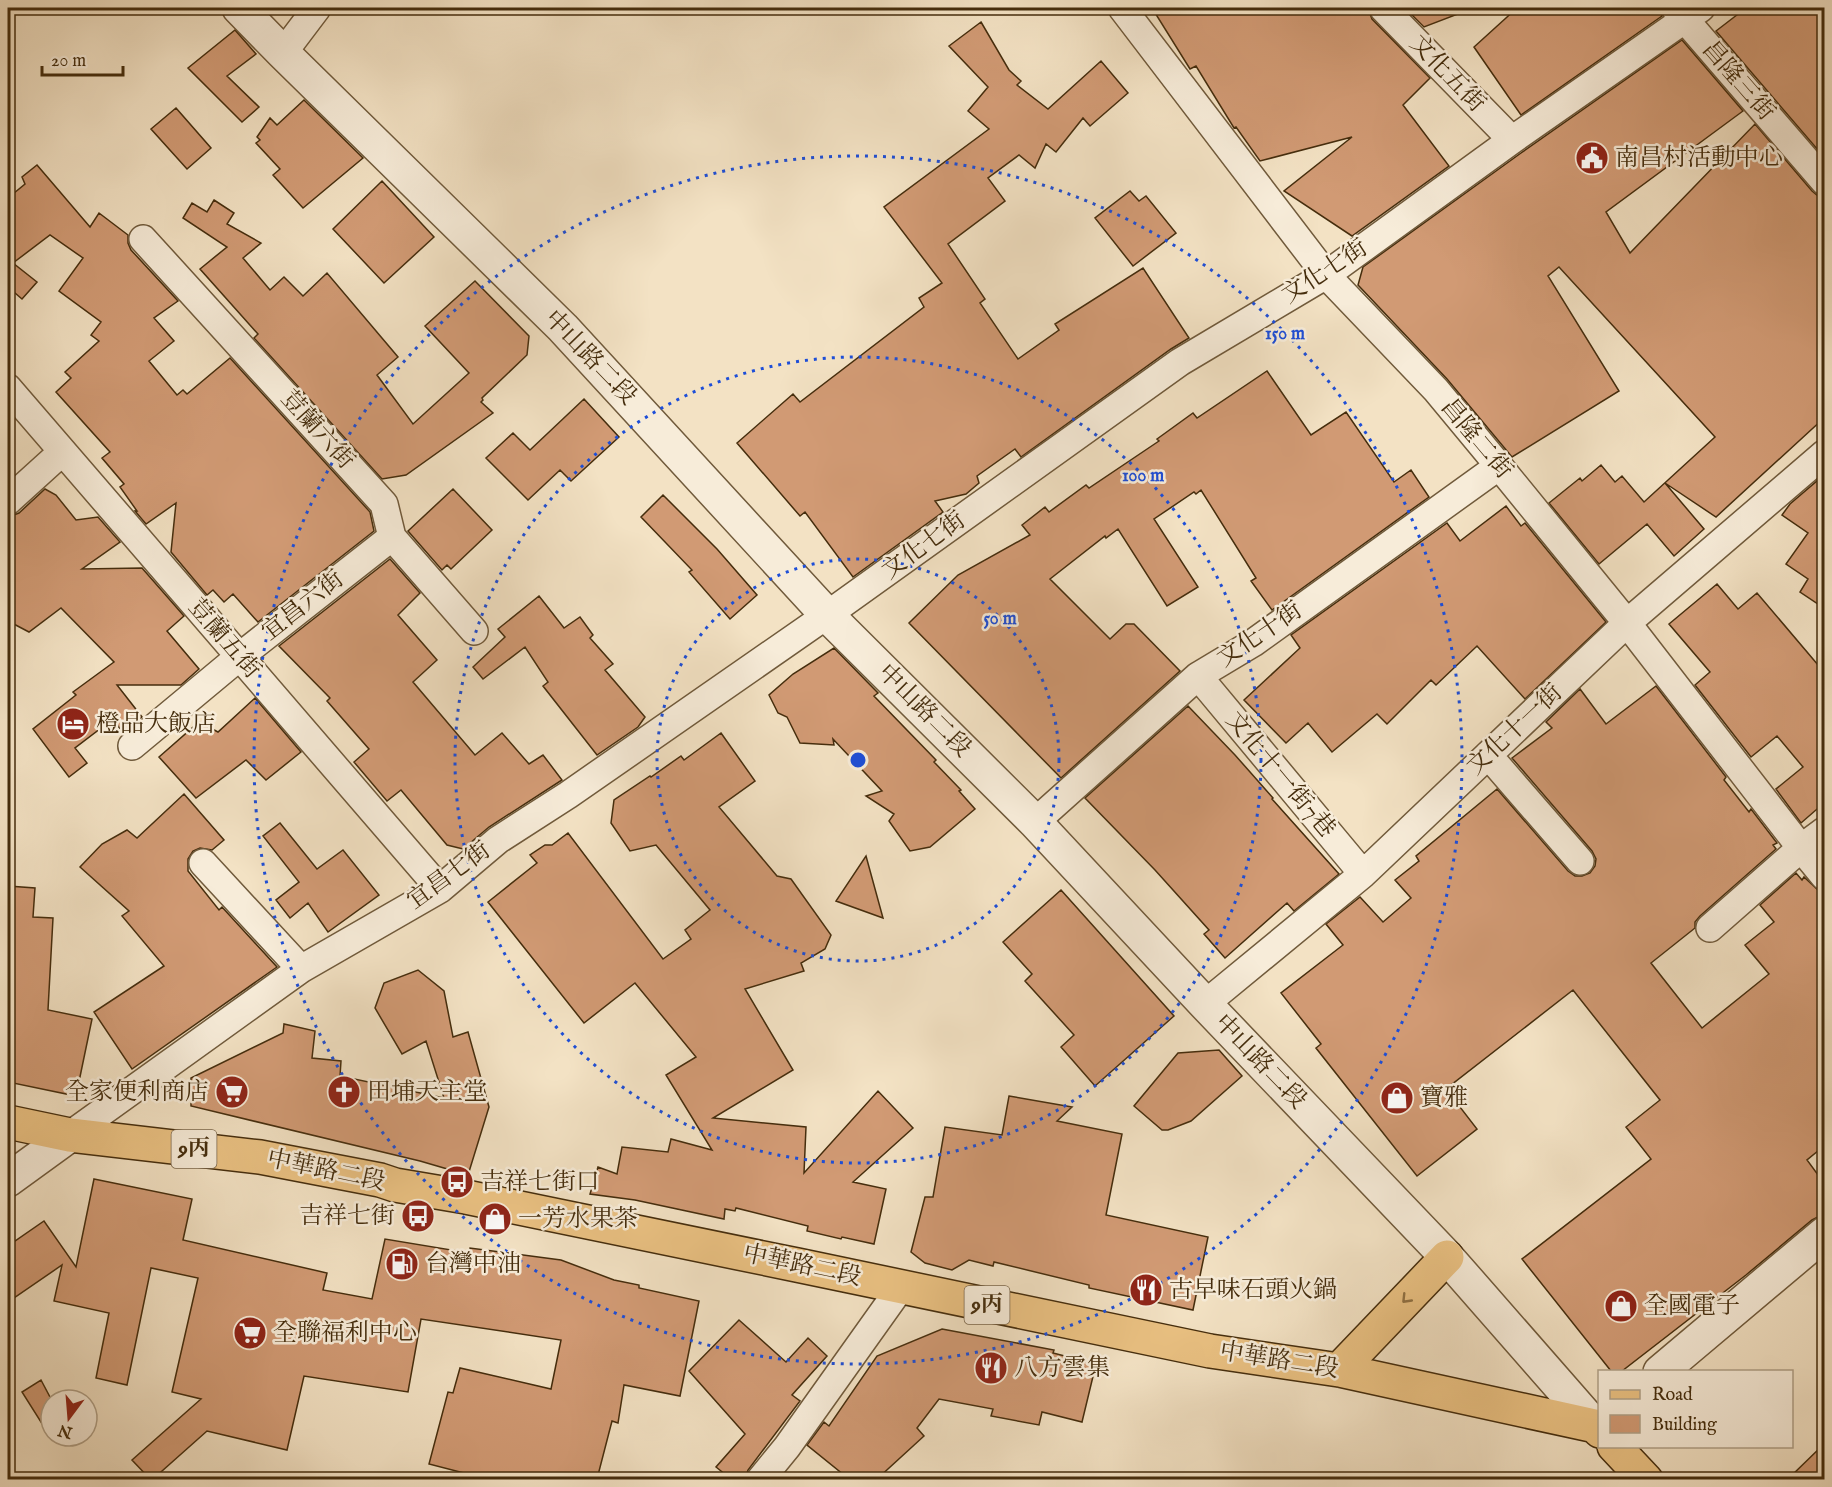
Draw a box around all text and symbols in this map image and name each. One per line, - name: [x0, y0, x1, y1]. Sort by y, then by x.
- street label: 文化五街: [1403, 29, 1491, 119]
- street label: 昌隆三街: [1695, 35, 1781, 127]
- scale bar: [42, 39, 123, 77]
- text: 20 m: [51, 50, 86, 73]
- public building icon: 南昌村活動中心: [1574, 140, 1610, 176]
- place label: 南昌村活動中心: [1615, 143, 1783, 174]
- street label: 文化七街: [1276, 233, 1374, 311]
- street label: 中山路二段: [537, 304, 643, 412]
- text: 150 m: [1265, 323, 1305, 346]
- street label: 荳蘭六街: [273, 384, 361, 476]
- street label: 昌隆二街: [1433, 392, 1519, 486]
- text: 100 m: [1122, 465, 1164, 488]
- street label: 文化七街: [876, 505, 972, 587]
- street label: 宜昌六街: [256, 564, 350, 648]
- street label: 荳蘭五街: [181, 593, 267, 685]
- street label: 文化十街: [1212, 595, 1308, 675]
- text: 50 m: [983, 608, 1017, 631]
- street label: 中山路二段: [871, 658, 977, 764]
- street label: 文化十一街: [1461, 678, 1569, 782]
- hotel icon: 橙品大飯店: [55, 706, 91, 742]
- street label: 文化十一街7巷: [1218, 706, 1342, 844]
- place label: 橙品大飯店: [96, 709, 216, 740]
- centre of rings: [848, 750, 868, 770]
- street label: 宜昌七街: [401, 835, 497, 917]
- street label: 中山路二段: [1207, 1008, 1313, 1116]
- supermarket icon: 全家便利商店: [214, 1074, 250, 1110]
- church icon: 田埔天主堂: [326, 1074, 362, 1110]
- place label: 全家便利商店: [65, 1077, 209, 1108]
- place label: 田埔天主堂: [367, 1077, 487, 1108]
- shop icon: 寶雅: [1379, 1080, 1415, 1116]
- place label: 寶雅: [1420, 1083, 1468, 1114]
- road number: 9丙: [172, 1130, 216, 1168]
- street label: 中華路二段: [264, 1143, 388, 1199]
- bus stop icon: 吉祥七街口: [439, 1164, 475, 1200]
- place label: 吉祥七街口: [480, 1167, 600, 1198]
- bus stop icon: 吉祥七街: [400, 1198, 436, 1234]
- place label: 吉祥七街: [299, 1201, 395, 1232]
- shop icon: 一芳水果茶: [477, 1201, 513, 1237]
- place label: 一芳水果茶: [518, 1204, 638, 1235]
- street label: 中華路二段: [740, 1238, 864, 1294]
- fuel station icon: 台灣中油: [384, 1246, 420, 1282]
- place label: 台灣中油: [425, 1249, 521, 1280]
- restaurant icon: 古早味石頭火鍋: [1128, 1272, 1164, 1308]
- place label: 古早味石頭火鍋: [1169, 1275, 1337, 1306]
- road number: 9丙: [964, 1286, 1010, 1324]
- shop icon: 全國電子: [1603, 1288, 1639, 1324]
- place label: 全國電子: [1644, 1291, 1740, 1322]
- one-way arrow: [1403, 1292, 1414, 1303]
- supermarket icon: 全聯福利中心: [232, 1315, 268, 1351]
- place label: 全聯福利中心: [273, 1318, 417, 1349]
- street label: 中華路二段: [1217, 1336, 1341, 1386]
- restaurant icon: 八方雲集: [973, 1350, 1009, 1386]
- place label: 八方雲集: [1014, 1353, 1110, 1384]
- legend: [1598, 1370, 1793, 1448]
- text: Road: [1652, 1384, 1693, 1407]
- north arrow: [39, 1388, 99, 1448]
- text: Building: [1652, 1414, 1717, 1437]
- text: N: [56, 1419, 76, 1442]

